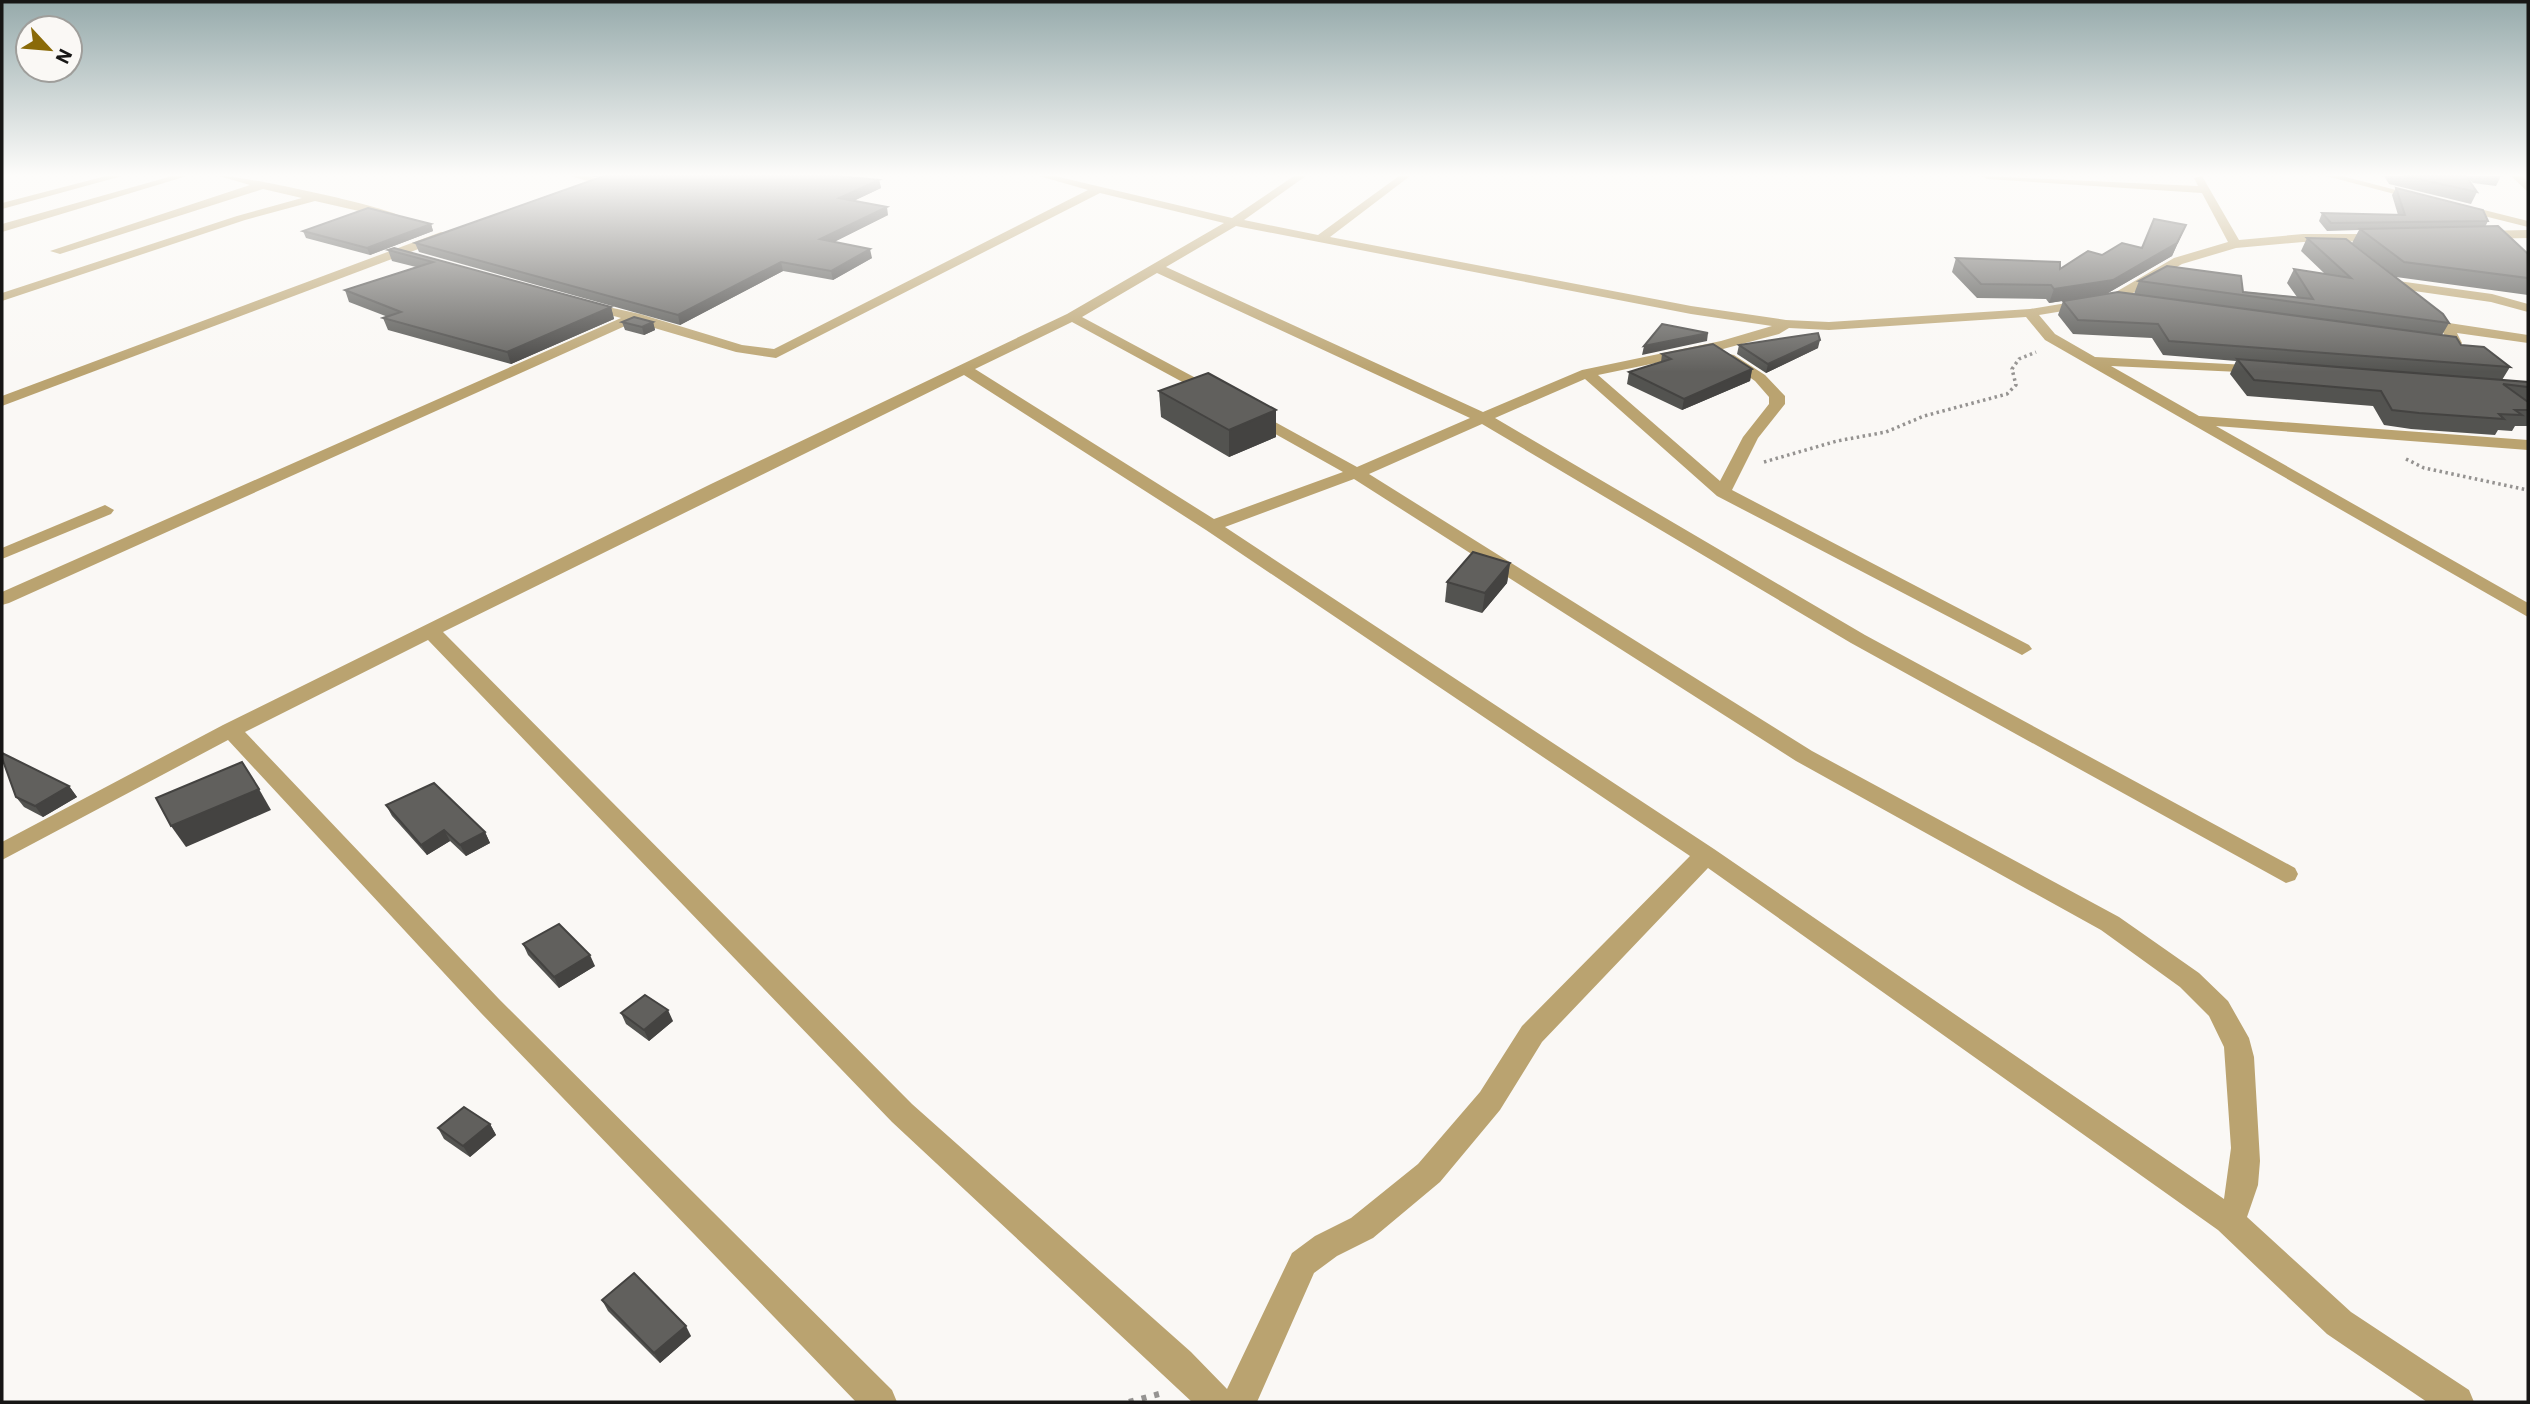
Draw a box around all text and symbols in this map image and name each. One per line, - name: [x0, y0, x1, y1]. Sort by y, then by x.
- north arrow: [14, 14, 84, 84]
- text: N: [50, 45, 78, 68]

